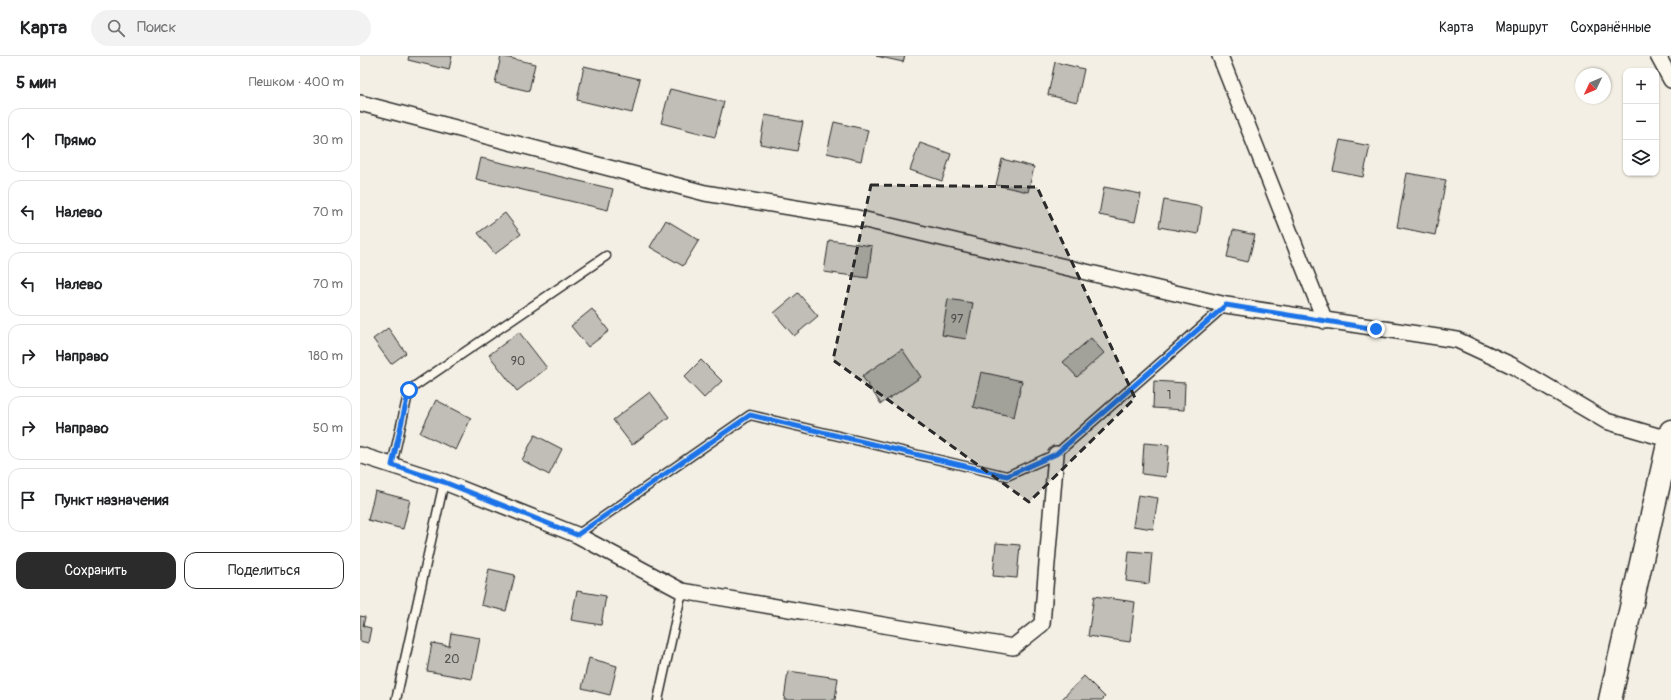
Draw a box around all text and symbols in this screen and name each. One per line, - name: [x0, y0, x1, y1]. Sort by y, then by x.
- search box: [91, 10, 371, 46]
- text: Карта: [20, 16, 67, 40]
- icon: search: [105, 17, 127, 39]
- text: Поиск: [137, 18, 176, 37]
- text: Карта: [1439, 19, 1474, 36]
- text: Маршрут: [1496, 19, 1548, 36]
- text: Сохранённые: [1570, 19, 1651, 36]
- north arrow: [1575, 68, 1611, 104]
- map controls: [1623, 68, 1659, 176]
- button: +: [1623, 68, 1659, 104]
- text: 5 мин: [16, 72, 56, 93]
- text: Пешком · 400 m: [249, 74, 344, 90]
- button: −: [1623, 104, 1659, 140]
- icon: ahead: [17, 129, 39, 151]
- text: Прямо: [55, 131, 96, 150]
- text: 30 m: [313, 132, 343, 148]
- button: layers: [1623, 140, 1659, 176]
- icon: left: [17, 201, 39, 223]
- text: Налево: [55, 203, 102, 222]
- text: 70 m: [313, 204, 343, 220]
- icon: left: [17, 273, 39, 295]
- text: Налево: [55, 275, 102, 294]
- text: 70 m: [313, 276, 343, 292]
- house number: 97: [951, 312, 964, 327]
- route end: [1367, 320, 1385, 338]
- icon: right: [17, 345, 39, 367]
- text: Направо: [55, 347, 109, 366]
- text: 180 m: [308, 348, 343, 364]
- house number: 90: [511, 354, 525, 369]
- route start: [400, 381, 418, 399]
- house number: 1: [1167, 388, 1171, 403]
- icon: right: [17, 417, 39, 439]
- text: Направо: [55, 419, 109, 438]
- text: 50 m: [313, 420, 343, 436]
- icon: arrive: [17, 489, 39, 511]
- text: Пункт назначения: [55, 491, 169, 510]
- button: Сохранить: [16, 552, 176, 589]
- button: Поделиться: [184, 552, 344, 589]
- house number: 20: [445, 652, 459, 667]

